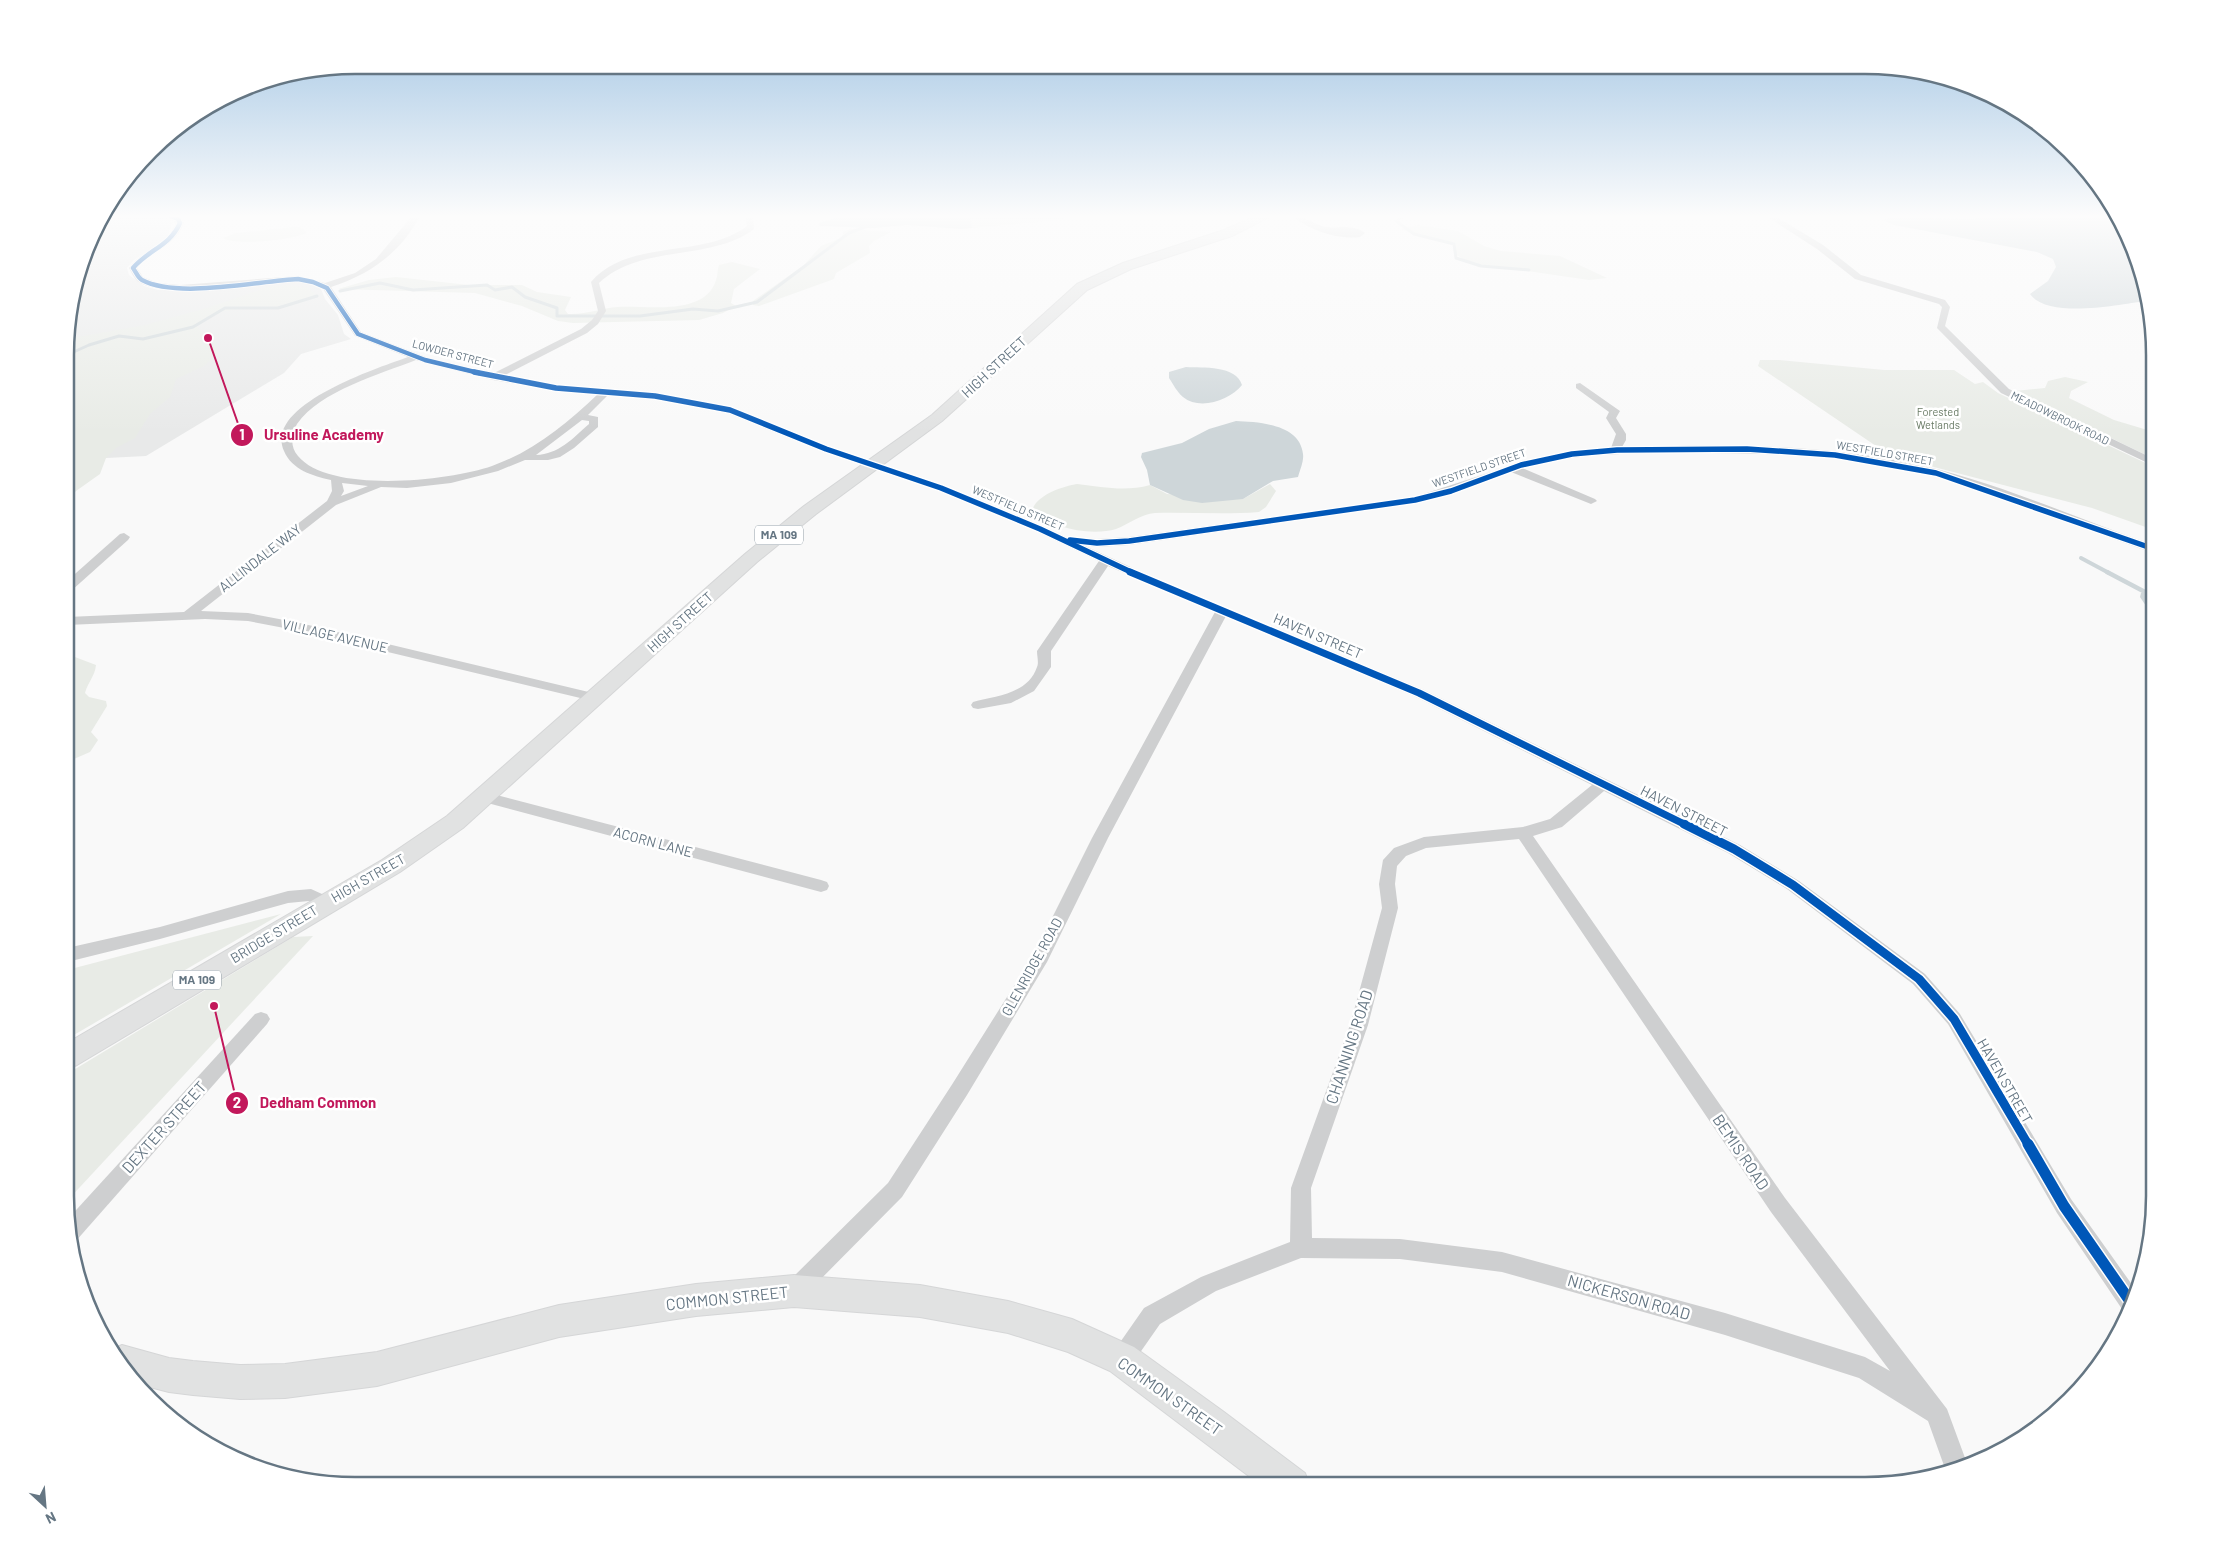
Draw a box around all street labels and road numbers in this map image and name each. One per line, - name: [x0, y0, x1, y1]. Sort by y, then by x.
- street label: HIGH STREET: [958, 332, 1030, 401]
- street label: LOWDER STREET: [411, 336, 495, 371]
- street label: MEADOWBROOK ROAD: [2009, 388, 2112, 447]
- street label: WESTFIELD STREET: [1836, 438, 1935, 467]
- street label: WESTFIELD STREET: [1430, 445, 1527, 490]
- street label: WESTFIELD STREET: [970, 482, 1066, 533]
- street label: ALLINDALE WAY: [215, 520, 304, 595]
- road number: MA 109: [755, 526, 803, 544]
- street label: HIGH STREET: [643, 588, 716, 656]
- street label: HAVEN STREET: [1271, 609, 1365, 662]
- street label: VILLAGE AVENUE: [281, 615, 390, 656]
- street label: HAVEN STREET: [1638, 781, 1731, 840]
- street label: ACORN LANE: [612, 823, 695, 860]
- street label: HIGH STREET: [328, 850, 408, 906]
- street label: BRIDGE STREET: [227, 901, 320, 966]
- street label: GLENRIDGE ROAD: [998, 915, 1066, 1019]
- road number: MA 109: [173, 970, 221, 990]
- street label: CHANNING ROAD: [1321, 987, 1376, 1106]
- street label: HAVEN STREET: [1974, 1035, 2037, 1126]
- street label: DEXTER STREET: [117, 1077, 210, 1177]
- street label: BEMIS ROAD: [1709, 1110, 1774, 1193]
- street label: NICKERSON ROAD: [1566, 1270, 1693, 1323]
- street label: COMMON STREET: [665, 1282, 789, 1313]
- street label: COMMON STREET: [1115, 1353, 1226, 1439]

